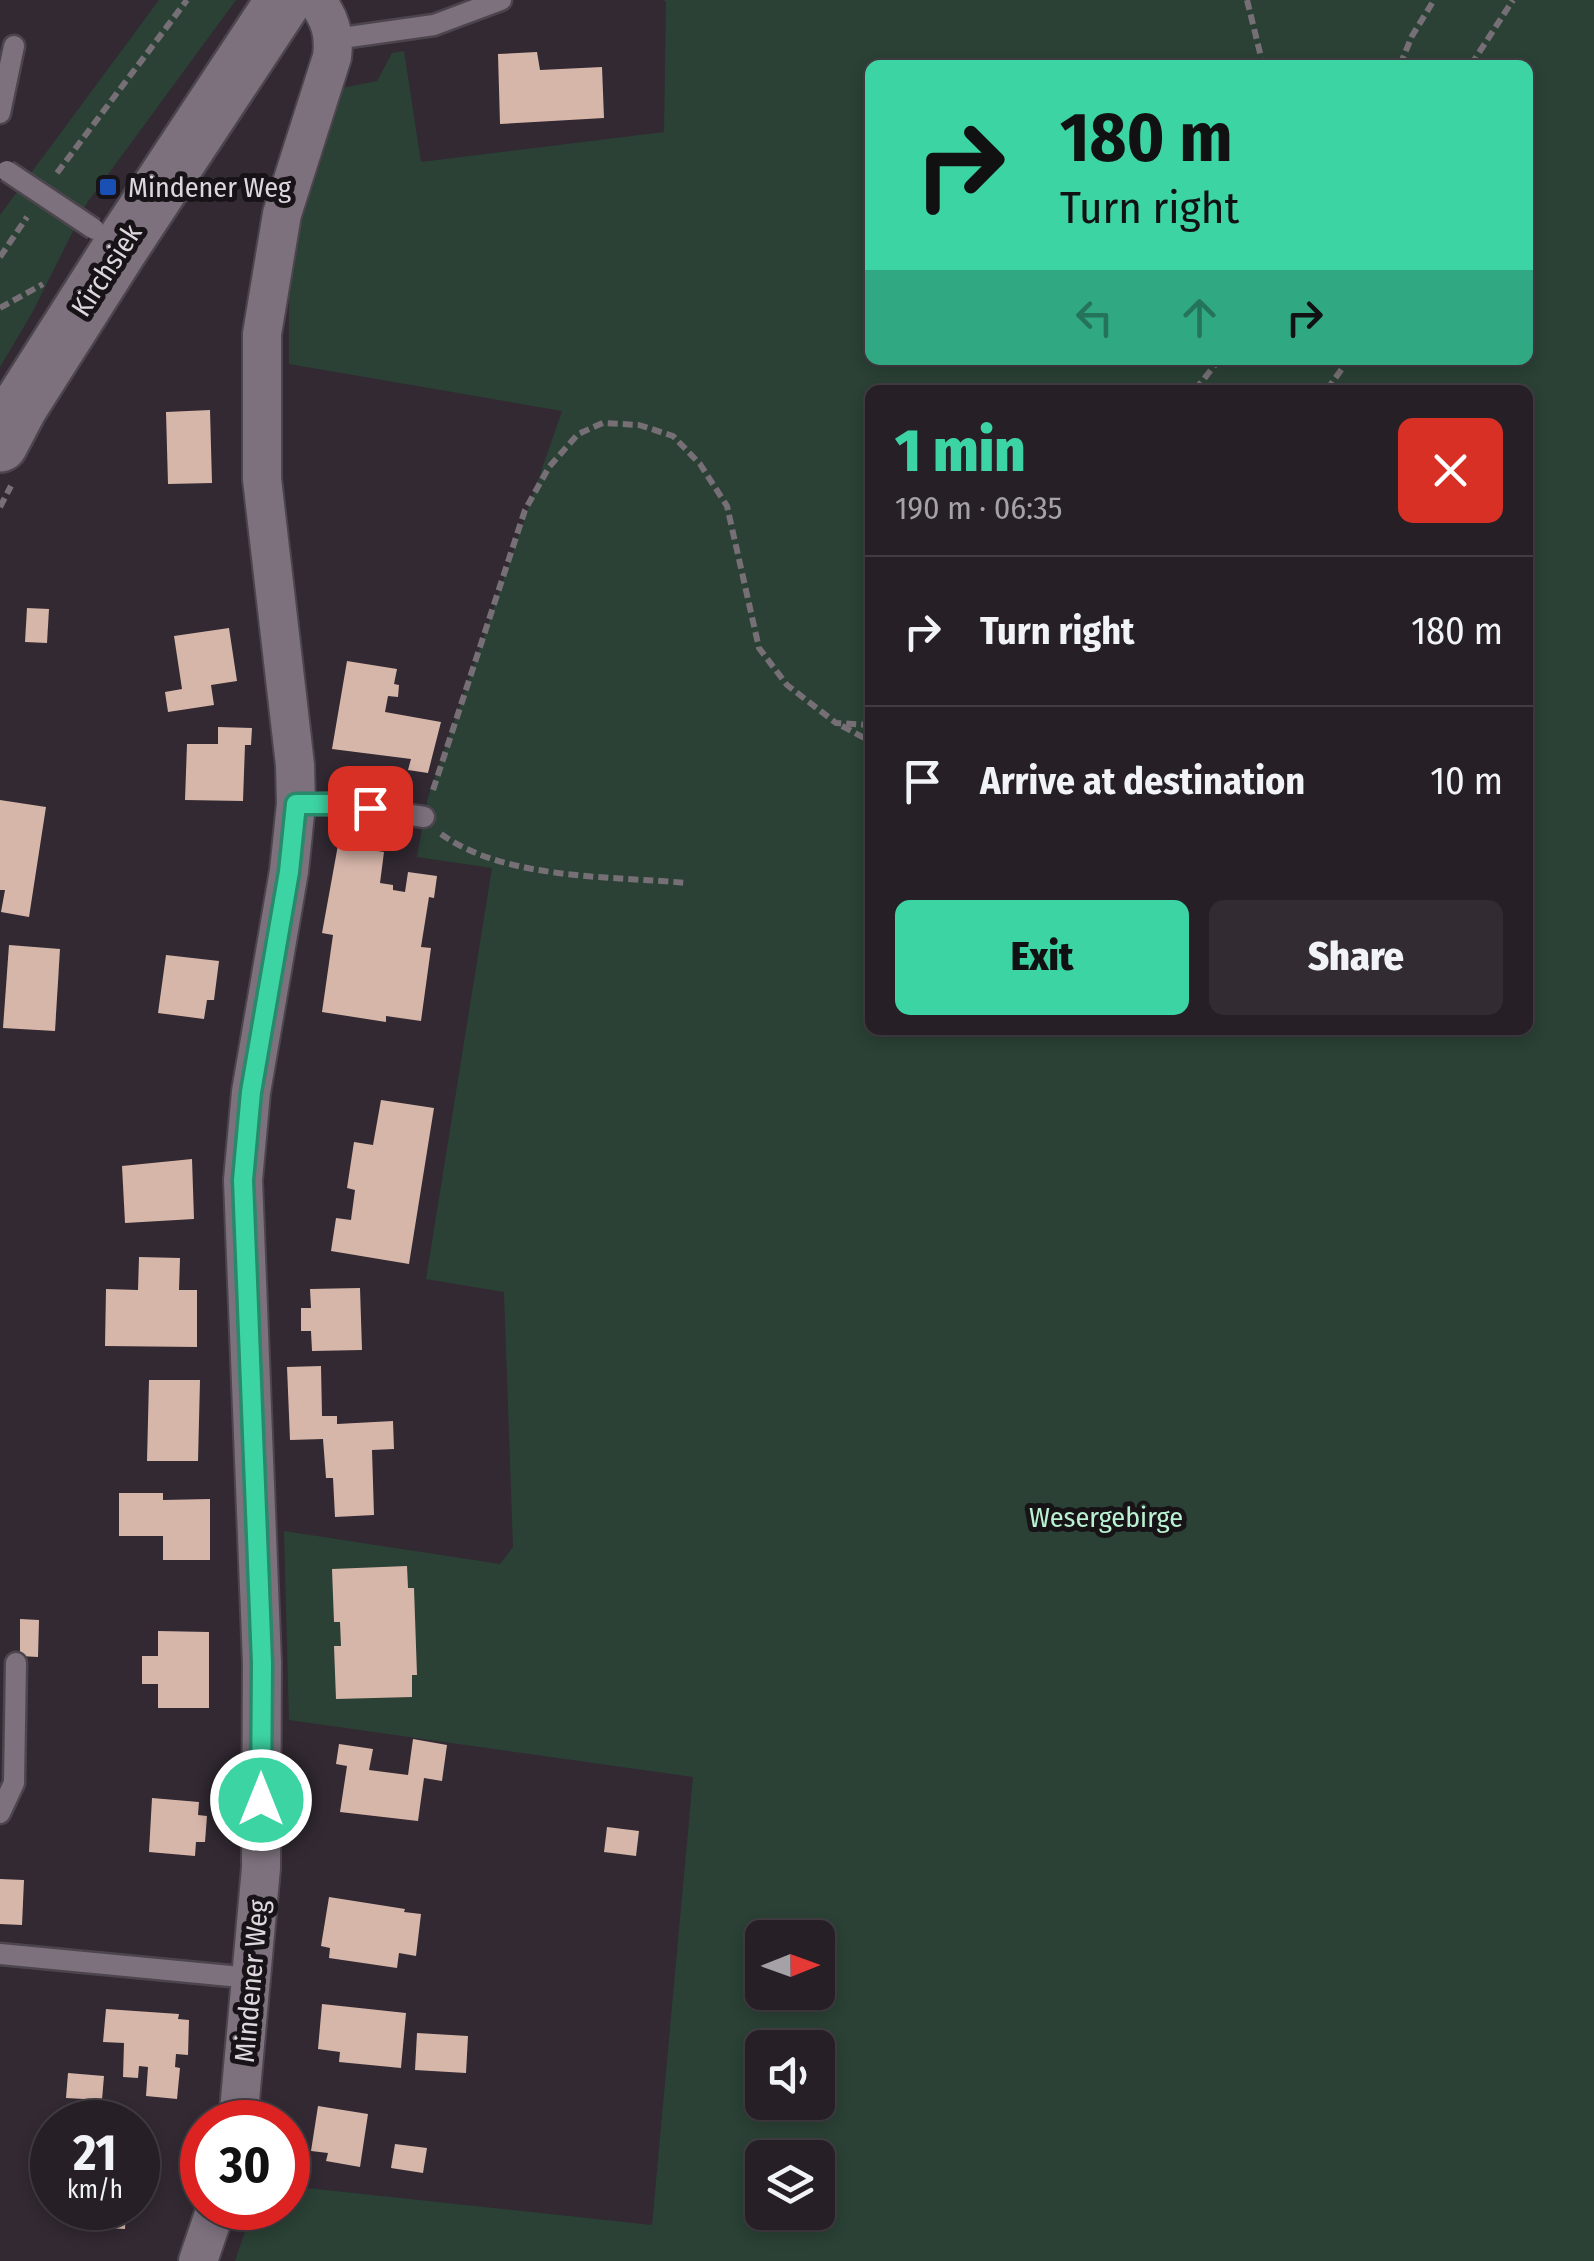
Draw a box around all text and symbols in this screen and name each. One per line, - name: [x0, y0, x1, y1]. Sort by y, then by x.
- text: 180 m: [1060, 96, 1233, 180]
- icon: right: [895, 100, 1025, 230]
- place label: Mindener Weg: [128, 171, 292, 204]
- marker: Mindener Weg: [97, 176, 119, 198]
- text: Turn right: [1060, 181, 1239, 235]
- street label: Kirchsiek: [64, 217, 149, 323]
- icon: left: [1067, 290, 1122, 345]
- icon: ahead: [1172, 290, 1227, 345]
- icon: right: [1277, 290, 1332, 345]
- text: 1 min: [895, 415, 1026, 487]
- button: close: [1398, 418, 1503, 523]
- text: 190 m · 06:35: [895, 489, 1062, 527]
- icon: right: [895, 604, 950, 659]
- text: Turn right: [980, 608, 1134, 654]
- text: 180 m: [1411, 608, 1503, 654]
- icon: arrive: [895, 754, 950, 809]
- text: Arrive at destination: [980, 758, 1305, 804]
- text: 10 m: [1430, 758, 1503, 804]
- pin: [328, 766, 413, 851]
- icon: arrive: [343, 781, 398, 836]
- button: Exit: [895, 900, 1189, 1015]
- button: Share: [1209, 900, 1503, 1015]
- park label: Wesergebirge: [1029, 1501, 1183, 1534]
- position arrow: [209, 1748, 313, 1852]
- street label: Mindener Weg: [228, 1897, 275, 2064]
- north arrow: [745, 1920, 835, 2010]
- map controls: [745, 1920, 835, 2230]
- button: sound: [745, 2030, 835, 2120]
- speed limit sign: 30: [180, 2100, 310, 2230]
- text: 21: [73, 2123, 117, 2183]
- button: layers: [745, 2140, 835, 2230]
- text: km/h: [67, 2175, 123, 2205]

